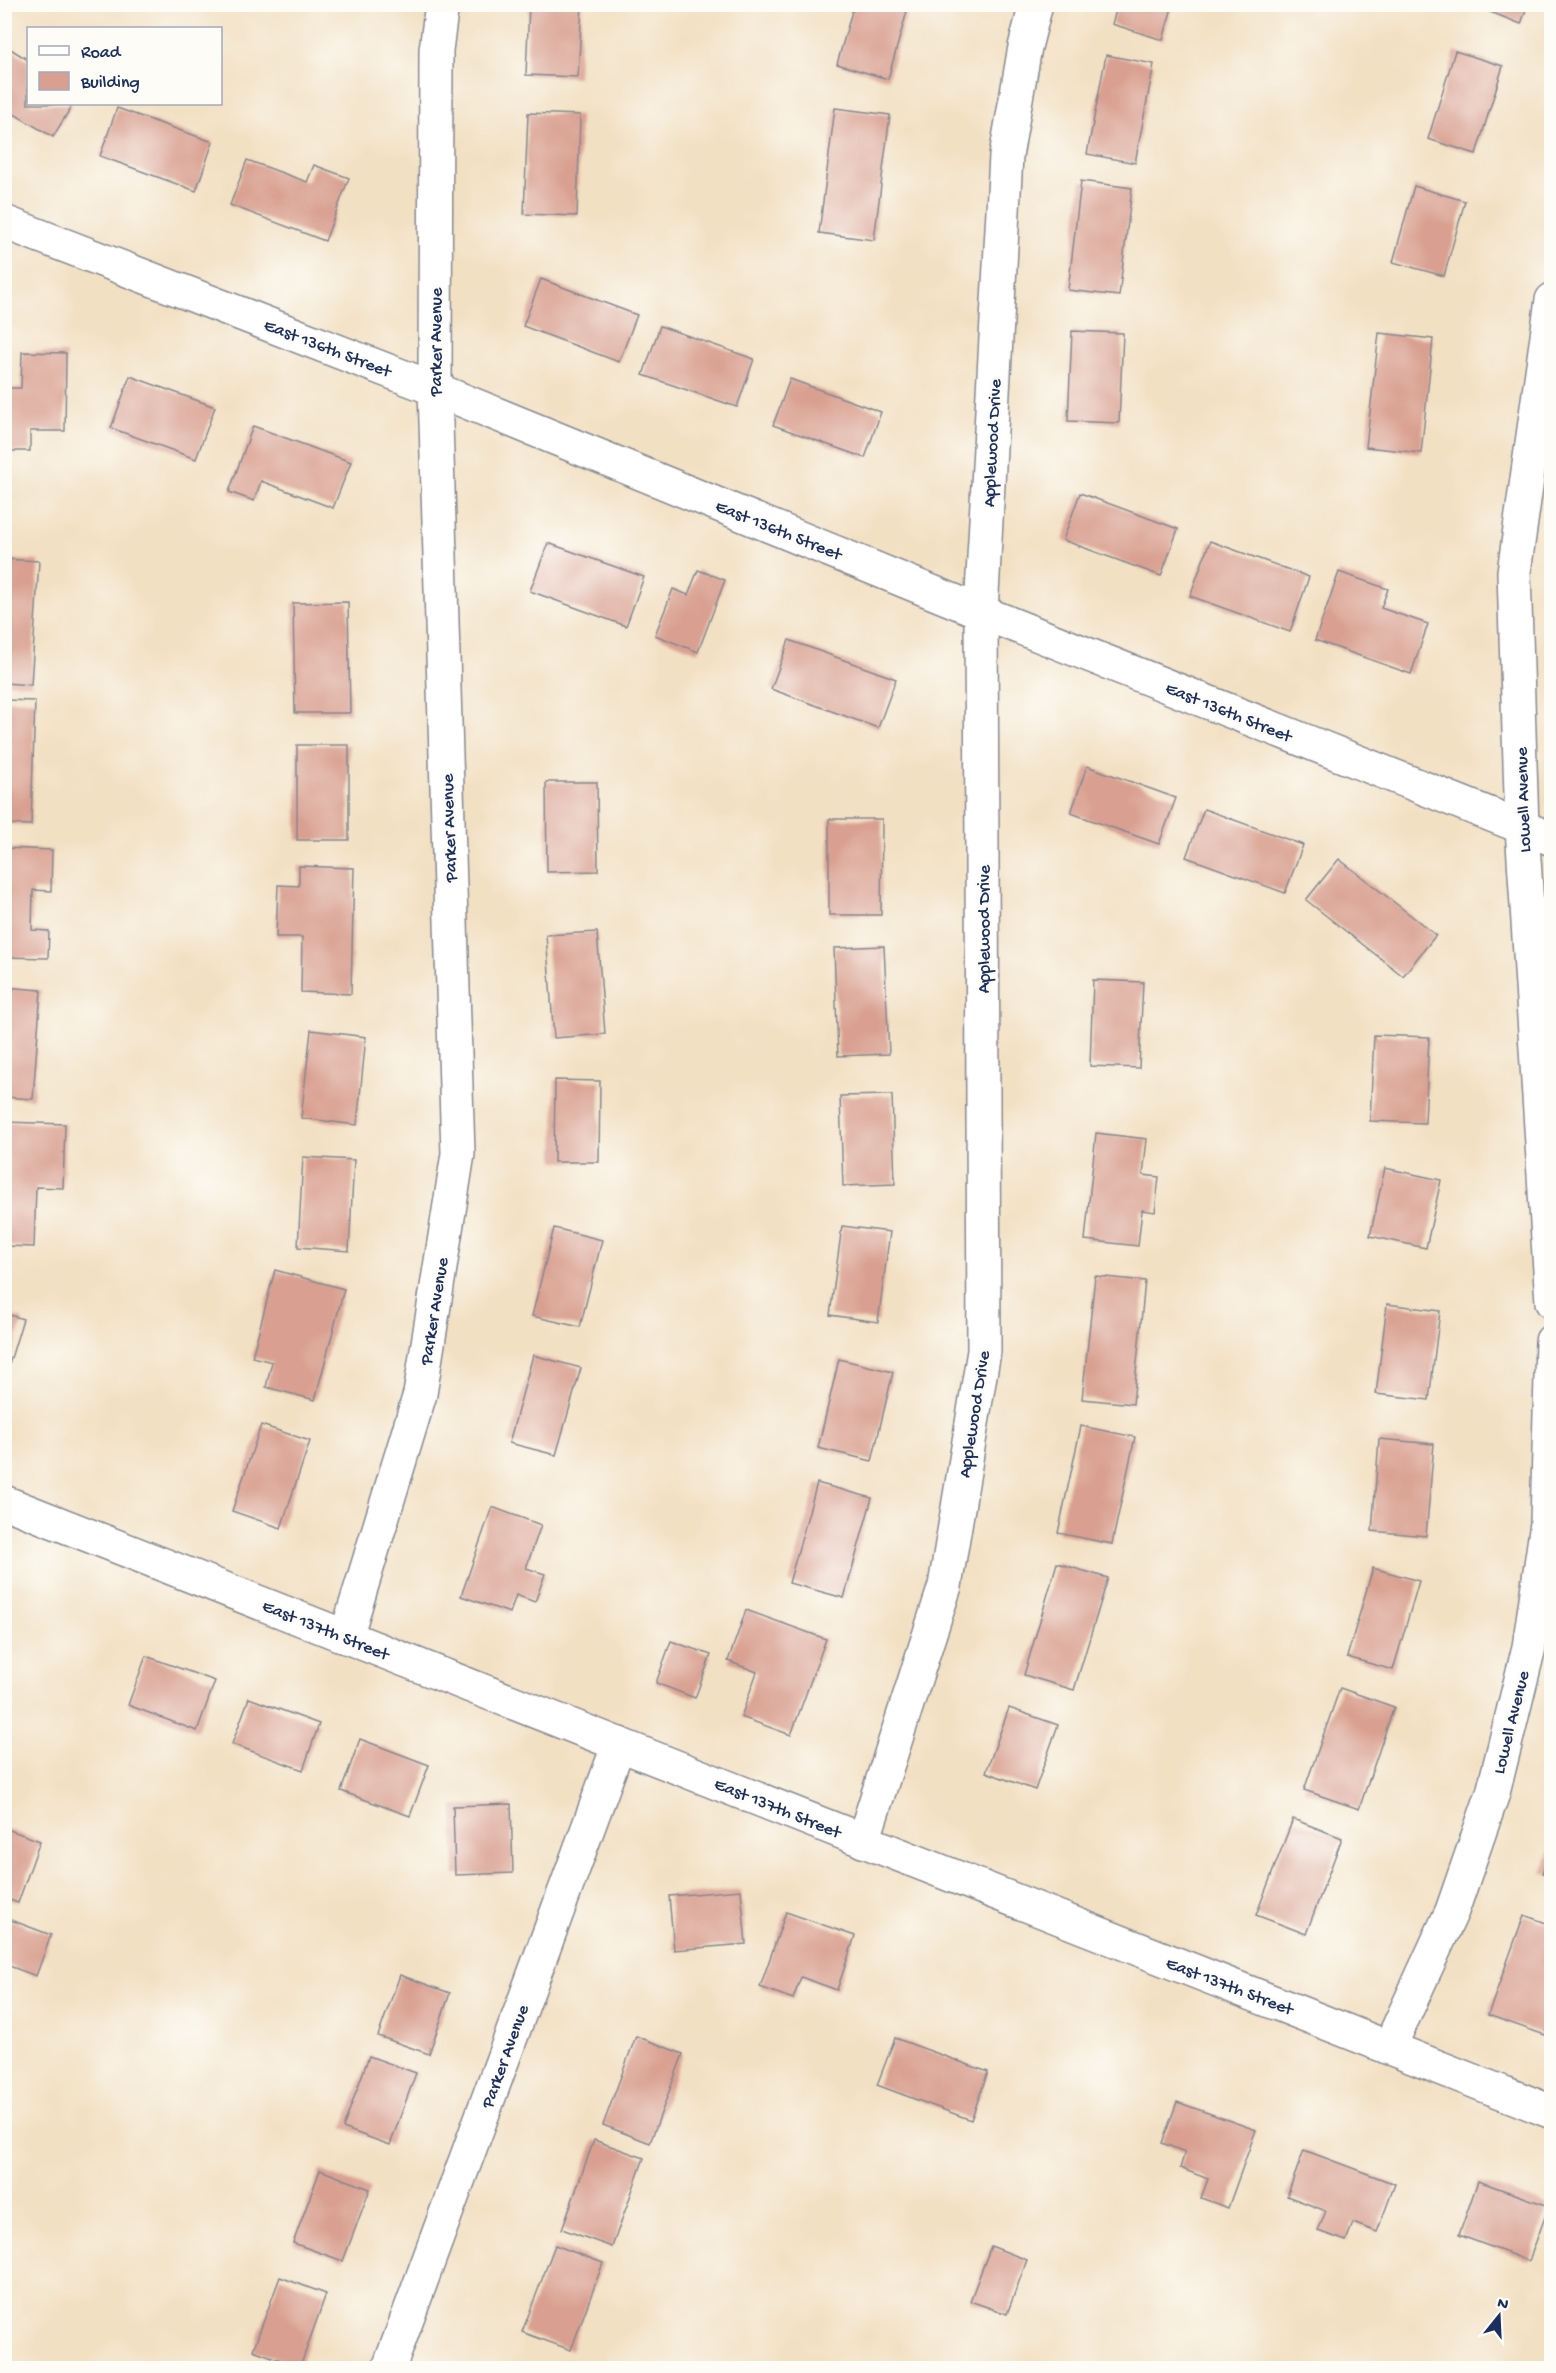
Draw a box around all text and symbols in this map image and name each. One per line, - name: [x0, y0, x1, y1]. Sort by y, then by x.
- legend: [27, 27, 222, 105]
- text: Road: [81, 43, 122, 64]
- text: Building: [80, 73, 140, 94]
- street label: Parker Avenue: [427, 287, 448, 397]
- street label: East 136th Street: [261, 315, 395, 384]
- street label: Applewood Drive: [980, 378, 1007, 508]
- street label: East 136th Street: [712, 496, 846, 567]
- street label: East 136th Street: [1162, 678, 1296, 749]
- street label: Lowell Avenue: [1512, 746, 1537, 853]
- street label: Parker Avenue: [438, 773, 463, 883]
- street label: Applewood Drive: [975, 864, 996, 993]
- street label: Parker Avenue: [416, 1256, 454, 1368]
- street label: Applewood Drive: [955, 1349, 996, 1479]
- street label: East 137th Street: [259, 1596, 393, 1667]
- street label: Lowell Avenue: [1489, 1668, 1536, 1776]
- street label: East 137th Street: [711, 1774, 845, 1845]
- street label: East 137th Street: [1162, 1953, 1297, 2022]
- street label: Parker Avenue: [478, 2002, 535, 2112]
- north arrow: [1469, 2286, 1529, 2346]
- text: N: [1495, 2294, 1511, 2316]

